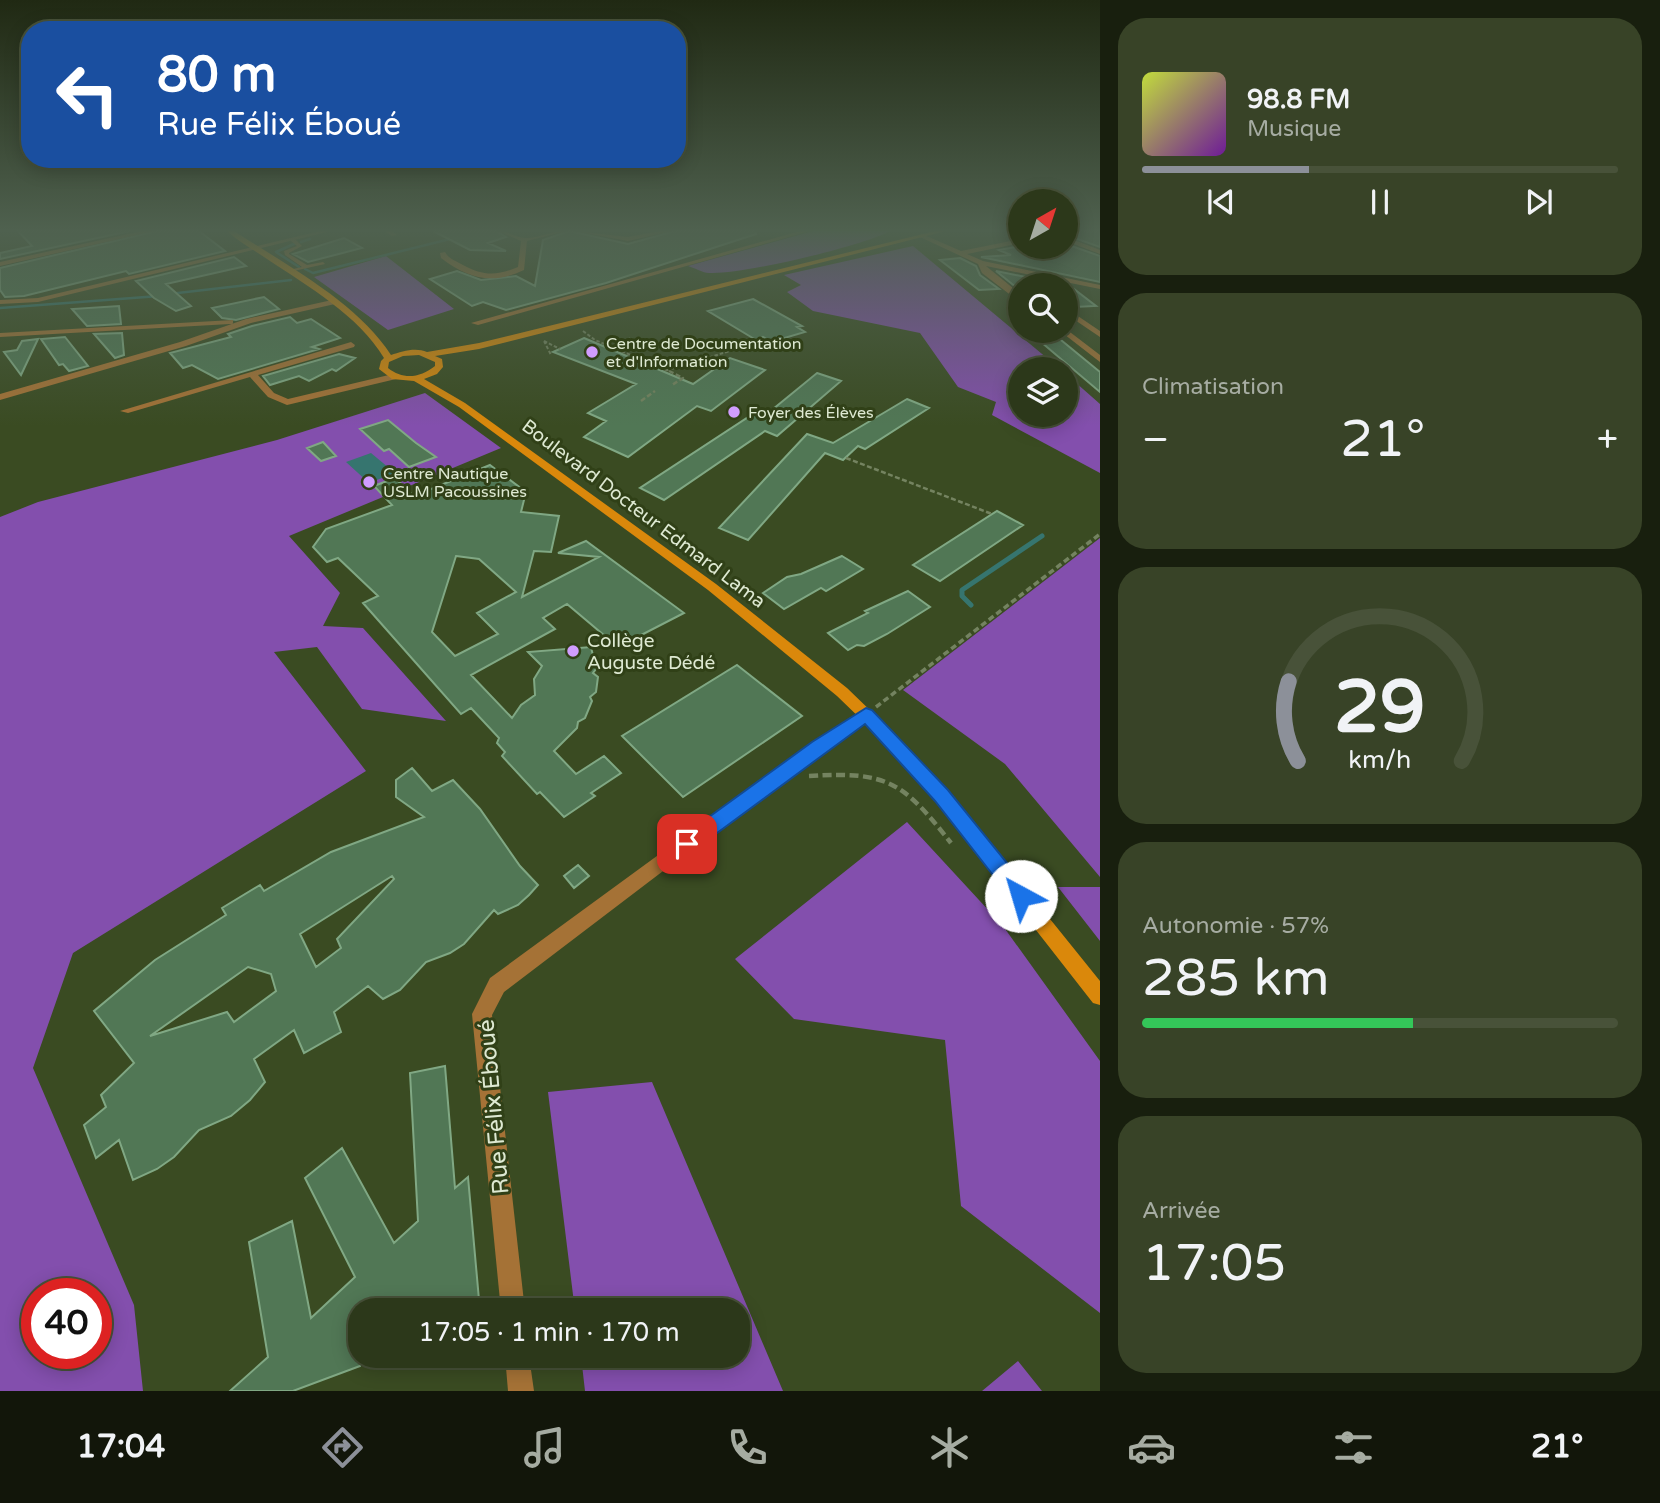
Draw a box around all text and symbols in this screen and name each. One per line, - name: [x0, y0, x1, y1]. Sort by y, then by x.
- text: 80 m: [157, 46, 276, 105]
- icon: left: [42, 49, 133, 140]
- text: 98.8 FM: [1247, 84, 1350, 115]
- text: Rue Félix Éboué: [157, 106, 401, 144]
- text: Musique: [1247, 115, 1341, 143]
- icon: previous: [1202, 183, 1240, 221]
- icon: pause: [1361, 183, 1399, 221]
- icon: next: [1520, 183, 1558, 221]
- north arrow: [1008, 189, 1078, 259]
- map controls: [1008, 189, 1078, 427]
- button: search: [1008, 273, 1078, 343]
- place label: Centre de Documentation et d'Information: [606, 334, 802, 372]
- marker: Centre de Documentation et d'Information: [584, 344, 600, 360]
- button: layers: [1008, 357, 1078, 427]
- text: Climatisation: [1142, 373, 1284, 401]
- place label: Foyer des Élèves: [748, 403, 874, 423]
- marker: Foyer des Élèves: [726, 404, 742, 420]
- text: 21°: [1340, 408, 1425, 471]
- street label: Boulevard Docteur Edmard Lama: [517, 415, 769, 613]
- text: −: [1142, 417, 1169, 463]
- text: +: [1597, 417, 1618, 463]
- place label: Centre Nautique USLM Pacoussines: [383, 464, 527, 502]
- marker: Centre Nautique USLM Pacoussines: [361, 474, 377, 490]
- place label: Collège Auguste Dédé: [587, 630, 715, 674]
- marker: Collège Auguste Dédé: [565, 643, 581, 659]
- text: 29: [1334, 665, 1426, 753]
- text: km/h: [1349, 745, 1411, 775]
- pin: [657, 814, 717, 874]
- icon: arrive: [668, 825, 706, 863]
- position arrow: [984, 859, 1058, 933]
- text: Autonomie · 57%: [1142, 912, 1329, 940]
- text: 285 km: [1142, 947, 1330, 1010]
- street label: Rue Félix Éboué: [472, 1018, 516, 1196]
- text: Arrivée: [1142, 1197, 1220, 1225]
- text: 17:05: [1142, 1232, 1286, 1295]
- speed limit sign: 40: [21, 1278, 112, 1369]
- text: 17:05 · 1 min · 170 m: [418, 1317, 680, 1348]
- icon: directions: [318, 1423, 367, 1472]
- icon: music: [520, 1423, 569, 1472]
- icon: phone: [723, 1423, 772, 1472]
- icon: climate: [925, 1423, 974, 1472]
- icon: car: [1127, 1423, 1176, 1472]
- icon: filters: [1329, 1423, 1378, 1472]
- text: 17:04: [77, 1428, 165, 1466]
- text: 21°: [1531, 1428, 1583, 1466]

